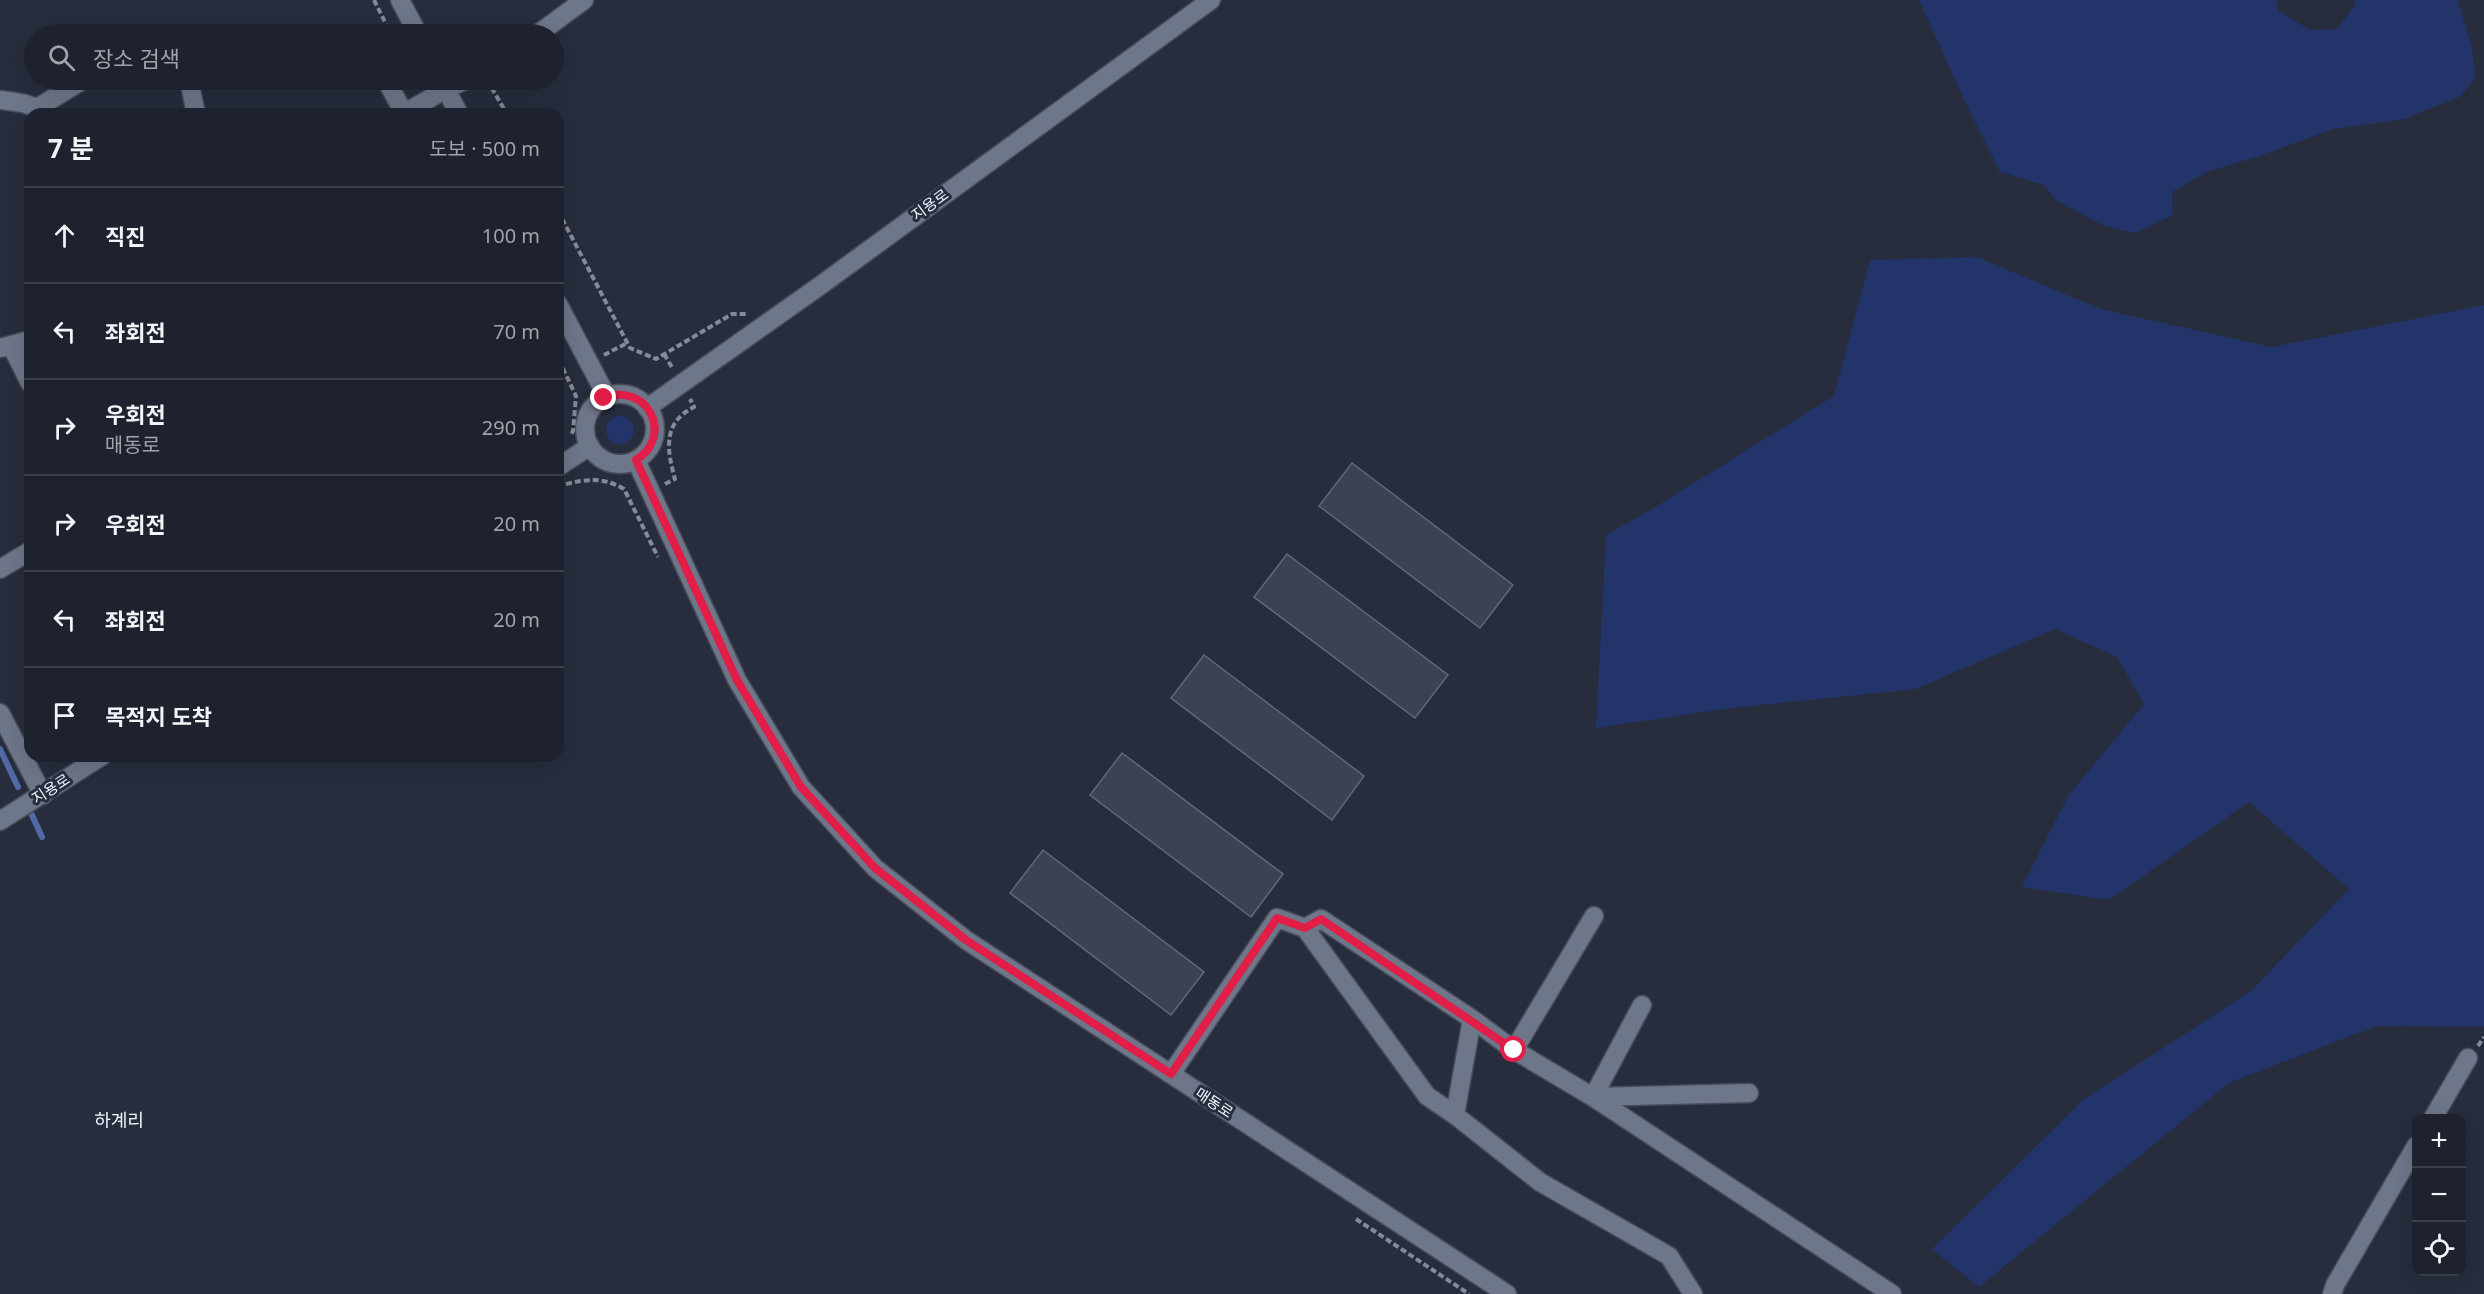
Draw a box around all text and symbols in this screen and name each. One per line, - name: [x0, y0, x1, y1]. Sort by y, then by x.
- search box: [24, 24, 564, 90]
- icon: search: [45, 41, 78, 74]
- text: 장소 검색: [93, 43, 180, 73]
- text: 7 분: [48, 130, 94, 166]
- text: 도보 · 500 m: [429, 135, 540, 162]
- street label: 지용로: [907, 184, 952, 224]
- icon: ahead: [48, 219, 81, 252]
- text: 직진: [105, 221, 145, 251]
- text: 100 m: [482, 222, 540, 249]
- icon: left: [48, 315, 81, 348]
- text: 좌회전: [105, 317, 166, 347]
- text: 70 m: [493, 318, 540, 345]
- route end: [590, 384, 616, 410]
- text: 우회전: [105, 399, 166, 429]
- icon: right: [48, 411, 81, 444]
- text: 290 m: [482, 414, 540, 441]
- text: 매동로: [105, 431, 160, 458]
- icon: right: [48, 507, 81, 540]
- text: 우회전: [105, 509, 166, 539]
- text: 20 m: [493, 510, 540, 537]
- icon: left: [48, 603, 81, 636]
- text: 좌회전: [105, 605, 166, 635]
- text: 20 m: [493, 606, 540, 633]
- icon: arrive: [48, 699, 81, 732]
- text: 목적지 도착: [105, 701, 212, 731]
- street label: 지용로: [28, 768, 73, 808]
- route start: [1500, 1036, 1526, 1062]
- street label: 매동로: [1192, 1082, 1237, 1122]
- district label: 하계리: [94, 1108, 144, 1132]
- map controls: [2412, 1114, 2466, 1276]
- button: +: [2412, 1114, 2466, 1168]
- button: −: [2412, 1168, 2466, 1222]
- button: locate: [2412, 1222, 2466, 1276]

